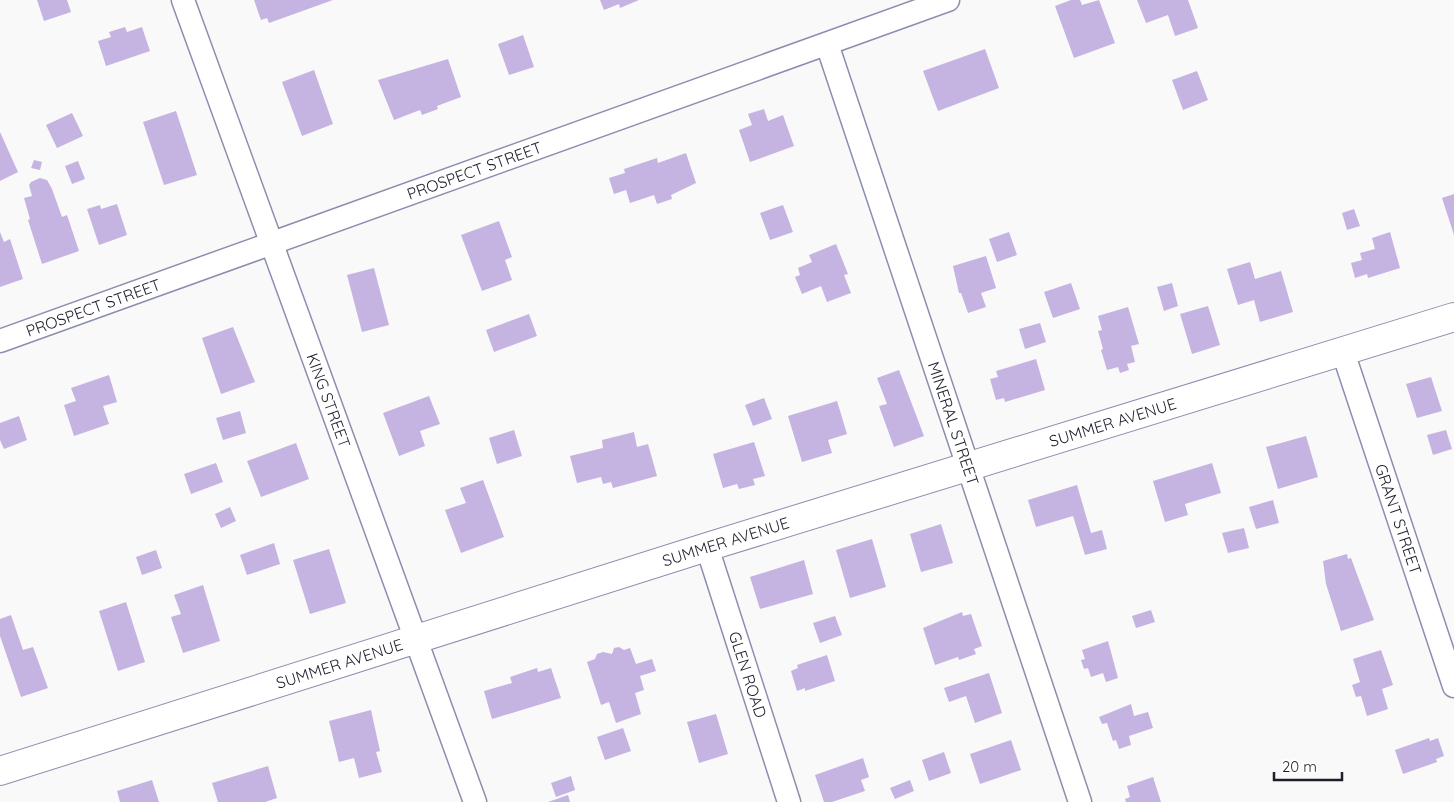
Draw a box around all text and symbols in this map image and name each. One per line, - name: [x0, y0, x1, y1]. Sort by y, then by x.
- street label: PROSPECT STREET: [404, 137, 545, 204]
- street label: PROSPECT STREET: [23, 274, 164, 341]
- street label: KING STREET: [302, 350, 355, 451]
- street label: MINERAL STREET: [924, 359, 984, 488]
- street label: SUMMER AVENUE: [1047, 393, 1179, 451]
- street label: GRANT STREET: [1371, 461, 1426, 577]
- street label: SUMMER AVENUE: [660, 512, 791, 571]
- street label: GLEN ROAD: [725, 629, 771, 720]
- street label: SUMMER AVENUE: [273, 634, 405, 693]
- scale bar: [1274, 750, 1342, 782]
- text: 20 m: [1282, 757, 1317, 776]

